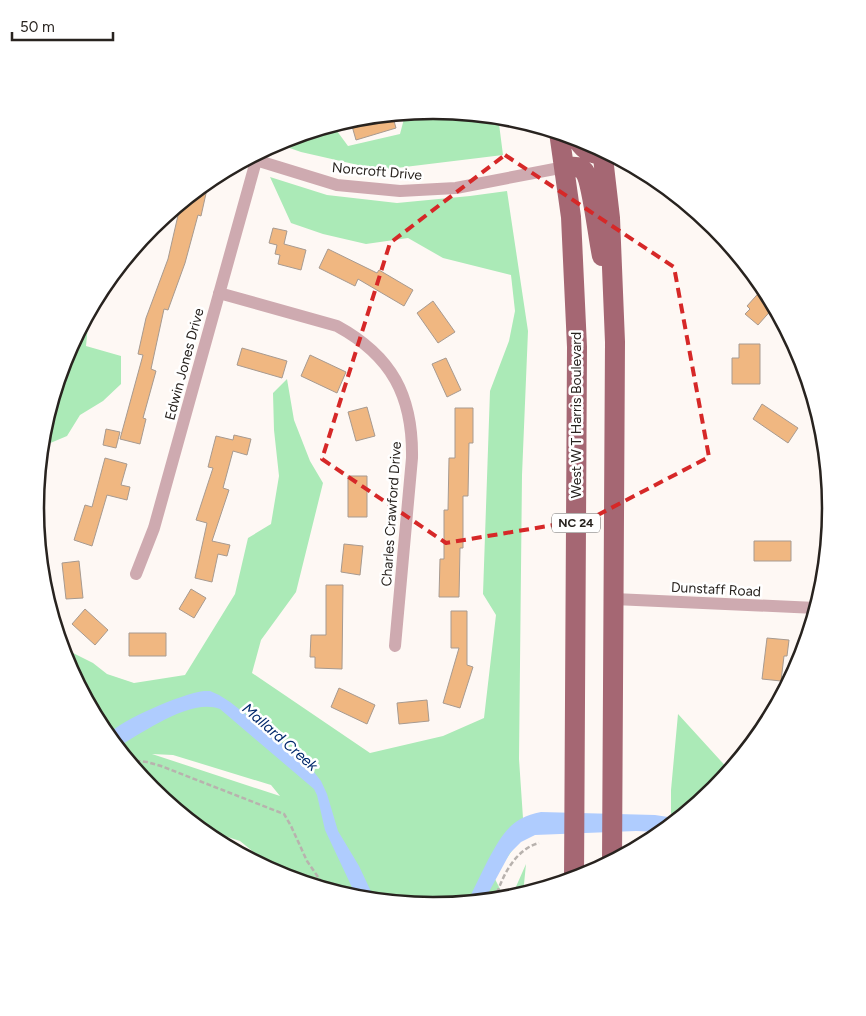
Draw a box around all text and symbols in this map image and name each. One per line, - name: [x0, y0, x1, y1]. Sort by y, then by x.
- scale bar: [12, 10, 114, 42]
- text: 50 m: [20, 18, 55, 36]
- street label: Norcroft Drive: [331, 159, 423, 184]
- street label: Edwin Jones Drive: [161, 306, 208, 422]
- street label: West W T Harris Boulevard: [568, 332, 585, 498]
- street label: Charles Crawford Drive: [378, 441, 405, 587]
- road number: NC 24: [552, 514, 600, 532]
- street label: Dunstaff Road: [670, 579, 761, 600]
- water label: Mallard Creek: [239, 699, 322, 775]

